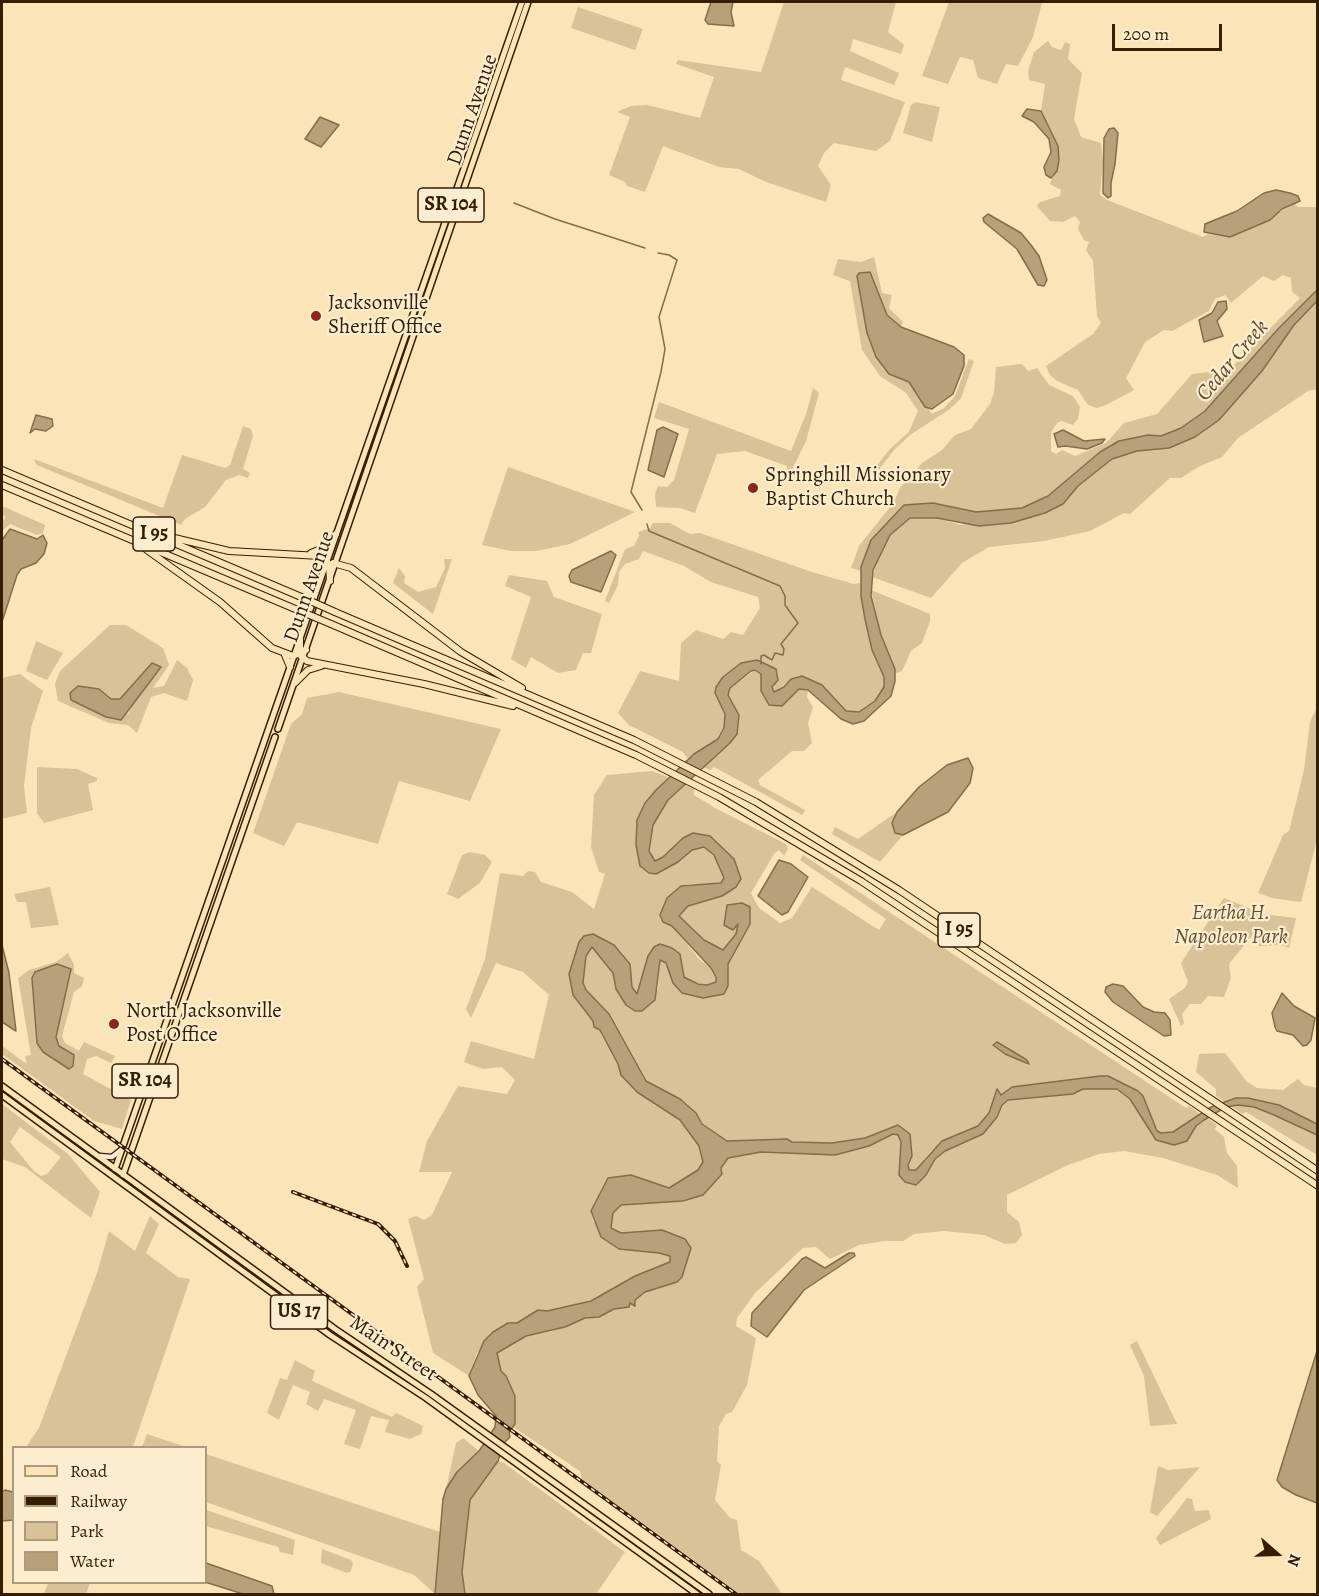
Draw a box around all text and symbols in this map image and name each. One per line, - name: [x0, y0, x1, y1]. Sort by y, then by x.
- scale bar: [1115, 12, 1224, 50]
- text: 200 m: [1123, 22, 1169, 46]
- street label: Dunn Avenue: [442, 51, 504, 169]
- road number: SR 104: [418, 188, 484, 222]
- place label: Jacksonville Sheriff Office: [328, 291, 442, 341]
- marker: Jacksonville Sheriff Office: [309, 309, 323, 323]
- water label: Cedar Creek: [1191, 315, 1275, 407]
- place label: Springhill Missionary Baptist Church: [765, 463, 951, 513]
- marker: Springhill Missionary Baptist Church: [746, 481, 760, 495]
- road number: I 95: [133, 517, 175, 551]
- street label: Dunn Avenue: [279, 528, 341, 646]
- park label: Eartha H. Napoleon Park: [1174, 901, 1288, 951]
- road number: I 95: [938, 913, 980, 947]
- place label: North Jacksonville Post Office: [126, 999, 282, 1049]
- marker: North Jacksonville Post Office: [107, 1017, 121, 1031]
- road number: SR 104: [112, 1064, 178, 1098]
- road number: US 17: [270, 1295, 328, 1329]
- street label: Main Street: [344, 1310, 442, 1388]
- legend: [12, 1446, 207, 1584]
- text: Road: [70, 1459, 107, 1483]
- text: Railway: [70, 1489, 127, 1513]
- text: Park: [70, 1519, 104, 1543]
- north arrow: [1247, 1524, 1307, 1584]
- text: Water: [70, 1549, 115, 1573]
- text: N: [1282, 1551, 1306, 1569]

